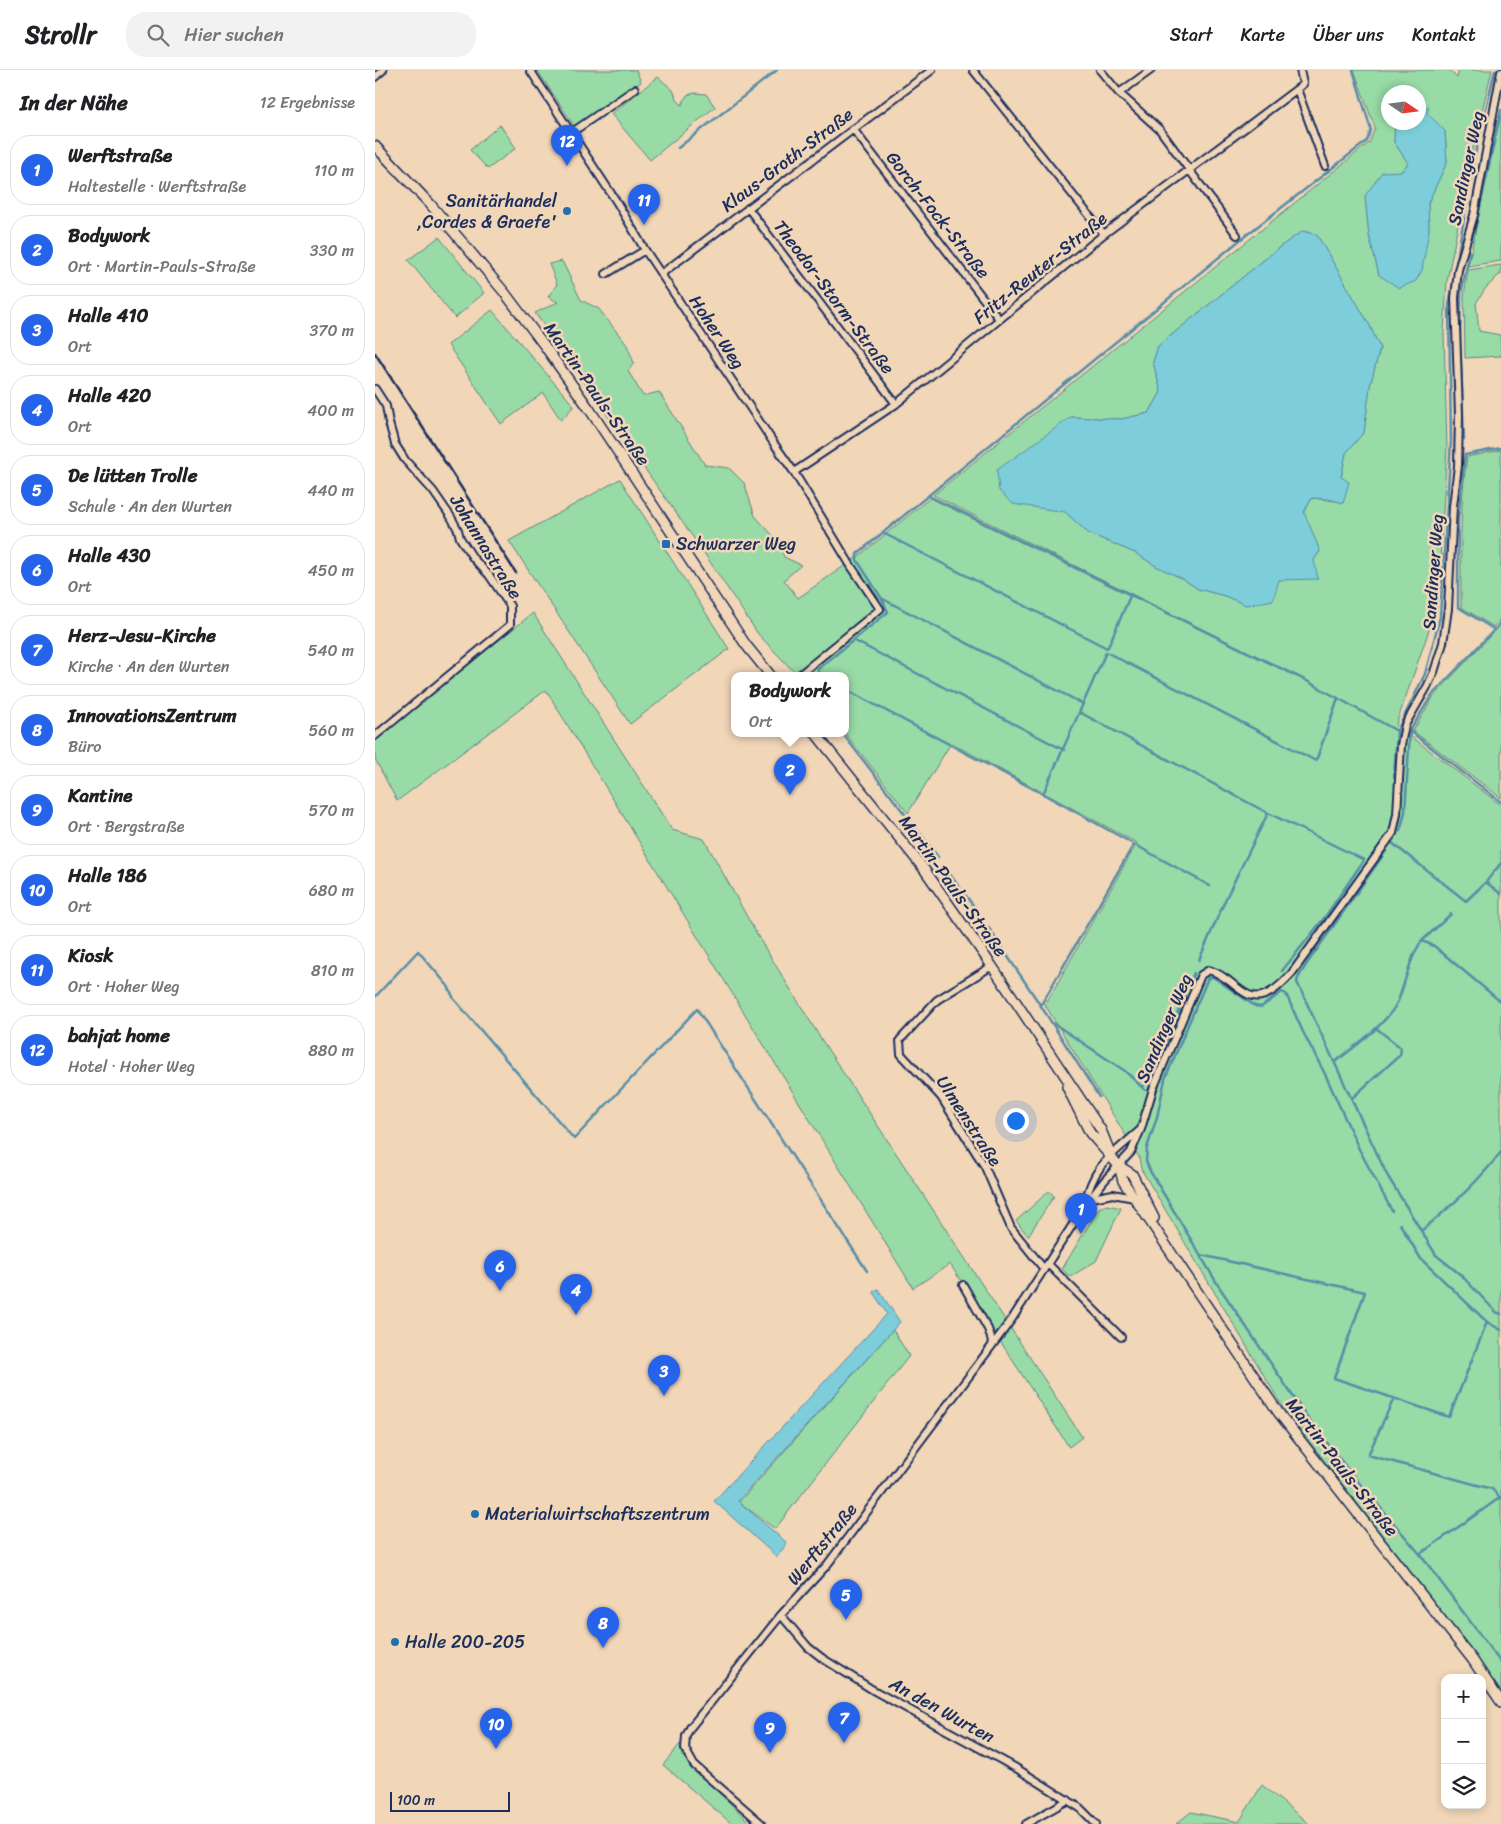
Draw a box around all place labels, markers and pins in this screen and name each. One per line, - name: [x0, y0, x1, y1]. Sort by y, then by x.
- pin: 12: [551, 125, 583, 166]
- pin: 11: [628, 184, 660, 225]
- place label: Sanitärhandel ,Cordes & Graefe': [416, 185, 558, 238]
- marker: Sanitärhandel ,Cordes & Graefe': [561, 205, 573, 217]
- place label: Schwarzer Weg: [676, 528, 796, 560]
- marker: Schwarzer Weg: [660, 538, 672, 550]
- pin: 2: [774, 754, 806, 795]
- pin: 1: [1065, 1193, 1097, 1234]
- pin: 6: [484, 1250, 516, 1291]
- pin: 4: [560, 1274, 592, 1315]
- pin: 3: [648, 1355, 680, 1396]
- place label: Materialwirtschaftszentrum: [485, 1498, 710, 1530]
- marker: Materialwirtschaftszentrum: [469, 1508, 481, 1520]
- pin: 5: [830, 1579, 862, 1620]
- pin: 8: [587, 1607, 619, 1648]
- place label: Halle 200-205: [405, 1626, 525, 1658]
- marker: Halle 200-205: [389, 1636, 401, 1648]
- pin: 7: [828, 1702, 860, 1743]
- pin: 10: [480, 1708, 512, 1749]
- pin: 9: [754, 1712, 786, 1753]

